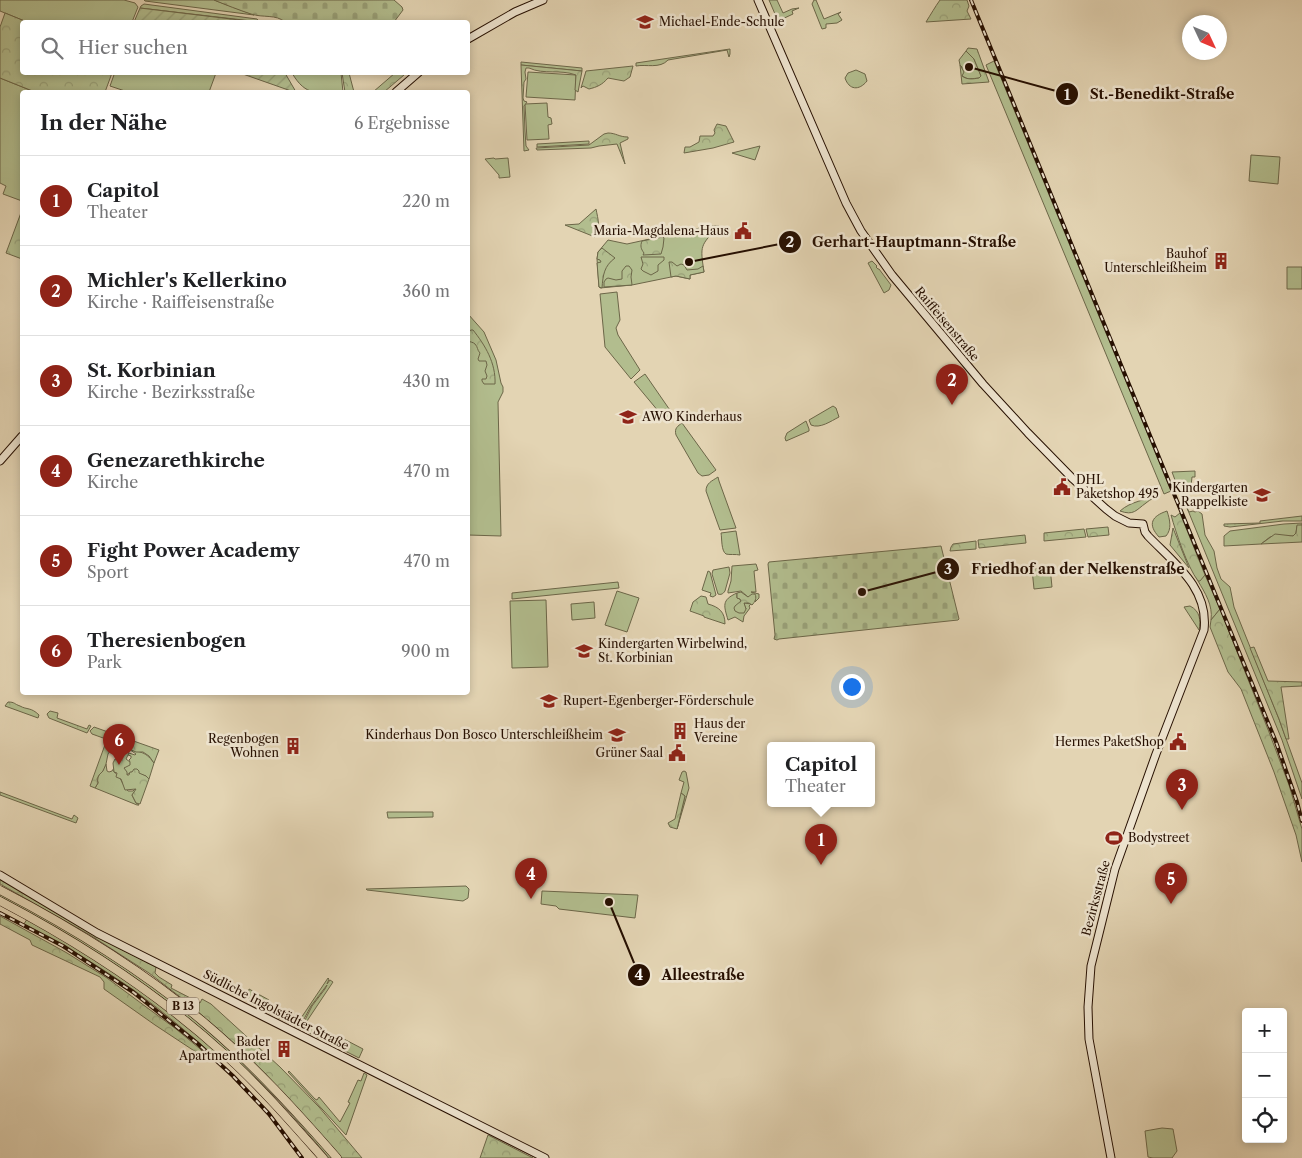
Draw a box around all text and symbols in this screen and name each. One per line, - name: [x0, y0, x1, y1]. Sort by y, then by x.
- school or university icon: Michael-Ende-Schule: [635, 12, 655, 32]
- place label: Michael-Ende-Schule: [659, 14, 785, 29]
- north arrow: [1182, 15, 1227, 60]
- search box: [20, 20, 470, 75]
- icon: search: [38, 34, 66, 62]
- text: Hier suchen: [78, 36, 188, 59]
- callout: St.-Benedikt-Straße: [1055, 80, 1244, 109]
- text: 1: [1064, 85, 1071, 104]
- text: St.-Benedikt-Straße: [1090, 85, 1234, 103]
- text: In der Nähe: [40, 110, 167, 135]
- text: 6 Ergebnisse: [354, 113, 450, 133]
- text: Capitol: [87, 179, 159, 202]
- text: 1: [52, 191, 60, 211]
- text: 220 m: [402, 191, 450, 211]
- text: Theater: [87, 202, 148, 222]
- public building icon: Maria-Magdalena-Haus: [733, 221, 753, 241]
- place label: Maria-Magdalena-Haus: [593, 223, 729, 238]
- callout: Gerhart-Hauptmann-Straße: [777, 228, 1026, 257]
- text: 2: [786, 232, 795, 251]
- text: Gerhart-Hauptmann-Straße: [812, 233, 1016, 251]
- place label: Bauhof Unterschleißheim: [1104, 246, 1209, 275]
- building icon: Bauhof Unterschleißheim: [1211, 251, 1231, 271]
- text: Michler's Kellerkino: [87, 269, 287, 292]
- text: 2: [51, 281, 61, 301]
- text: 360 m: [403, 281, 450, 301]
- street label: Raiffeisenstraße: [912, 283, 983, 364]
- text: Kirche · Raiffeisenstraße: [87, 292, 275, 312]
- text: St. Korbinian: [87, 359, 216, 382]
- pin: 2: [936, 364, 968, 405]
- text: 3: [51, 371, 61, 391]
- text: 430 m: [403, 371, 450, 391]
- text: Kirche · Bezirksstraße: [87, 382, 255, 402]
- school or university icon: AWO Kinderhaus: [618, 407, 638, 427]
- place label: AWO Kinderhaus: [641, 409, 742, 424]
- text: Genezarethkirche: [87, 449, 265, 472]
- text: 4: [51, 461, 61, 481]
- text: 470 m: [404, 461, 450, 481]
- text: Kirche: [87, 472, 138, 492]
- place label: DHL Paketshop 495: [1076, 472, 1159, 501]
- public building icon: DHL Paketshop 495: [1052, 477, 1072, 497]
- place label: Kindergarten Rappelkiste: [1172, 480, 1248, 509]
- school or university icon: Kindergarten Rappelkiste: [1252, 485, 1272, 505]
- text: Fight Power Academy: [87, 539, 299, 562]
- text: 5: [52, 551, 60, 571]
- text: 470 m: [404, 551, 450, 571]
- callout: Friedhof an der Nelkenstraße: [936, 555, 1194, 584]
- text: 3: [944, 559, 952, 578]
- text: Friedhof an der Nelkenstraße: [971, 560, 1185, 578]
- text: Sport: [87, 562, 129, 582]
- text: Theresienbogen: [87, 629, 246, 652]
- place label: Kindergarten Wirbelwind, St. Korbinian: [598, 636, 747, 665]
- text: 6: [51, 641, 61, 661]
- text: 900 m: [401, 641, 450, 661]
- school or university icon: Kindergarten Wirbelwind, St. Korbinian: [574, 641, 594, 661]
- text: Park: [87, 652, 122, 672]
- your location: [839, 674, 865, 700]
- school or university icon: Rupert-Egenberger-Förderschule: [539, 691, 559, 711]
- place label: Rupert-Egenberger-Förderschule: [563, 693, 754, 708]
- place label: Haus der Vereine: [693, 716, 745, 745]
- building icon: Haus der Vereine: [670, 721, 690, 741]
- pin: 6: [103, 724, 135, 765]
- school or university icon: Kinderhaus Don Bosco Unterschleißheim: [607, 725, 627, 745]
- place label: Kinderhaus Don Bosco Unterschleißheim: [365, 727, 603, 742]
- place label: Regenbogen Wohnen: [208, 731, 279, 760]
- public building icon: Hermes PaketShop: [1168, 732, 1188, 752]
- place label: Hermes PaketShop: [1055, 734, 1164, 749]
- building icon: Regenbogen Wohnen: [283, 736, 303, 756]
- popup: [767, 742, 875, 807]
- public building icon: Grüner Saal: [667, 743, 687, 763]
- place label: Grüner Saal: [595, 745, 663, 760]
- text: Capitol: [785, 753, 857, 776]
- pin: 3: [1166, 769, 1198, 810]
- text: Theater: [785, 776, 846, 796]
- pin: 1: [805, 824, 837, 865]
- sports icon: Bodystreet: [1104, 828, 1124, 848]
- place label: Bodystreet: [1128, 830, 1190, 845]
- pin: 4: [515, 858, 547, 899]
- street label: Bezirksstraße: [1078, 858, 1113, 937]
- pin: 5: [1155, 863, 1187, 904]
- callout: Alleestraße: [627, 961, 755, 990]
- text: 4: [635, 965, 644, 984]
- street label: Südliche Ingolstädter Straße: [201, 966, 352, 1053]
- text: Alleestraße: [660, 966, 745, 984]
- road number: B 13: [167, 998, 199, 1014]
- map controls: [1242, 1008, 1287, 1143]
- button: +: [1242, 1008, 1287, 1053]
- place label: Bader Apartmenthotel: [178, 1034, 270, 1063]
- building icon: Bader Apartmenthotel: [274, 1039, 294, 1059]
- button: −: [1242, 1053, 1287, 1098]
- button: locate: [1242, 1098, 1287, 1143]

